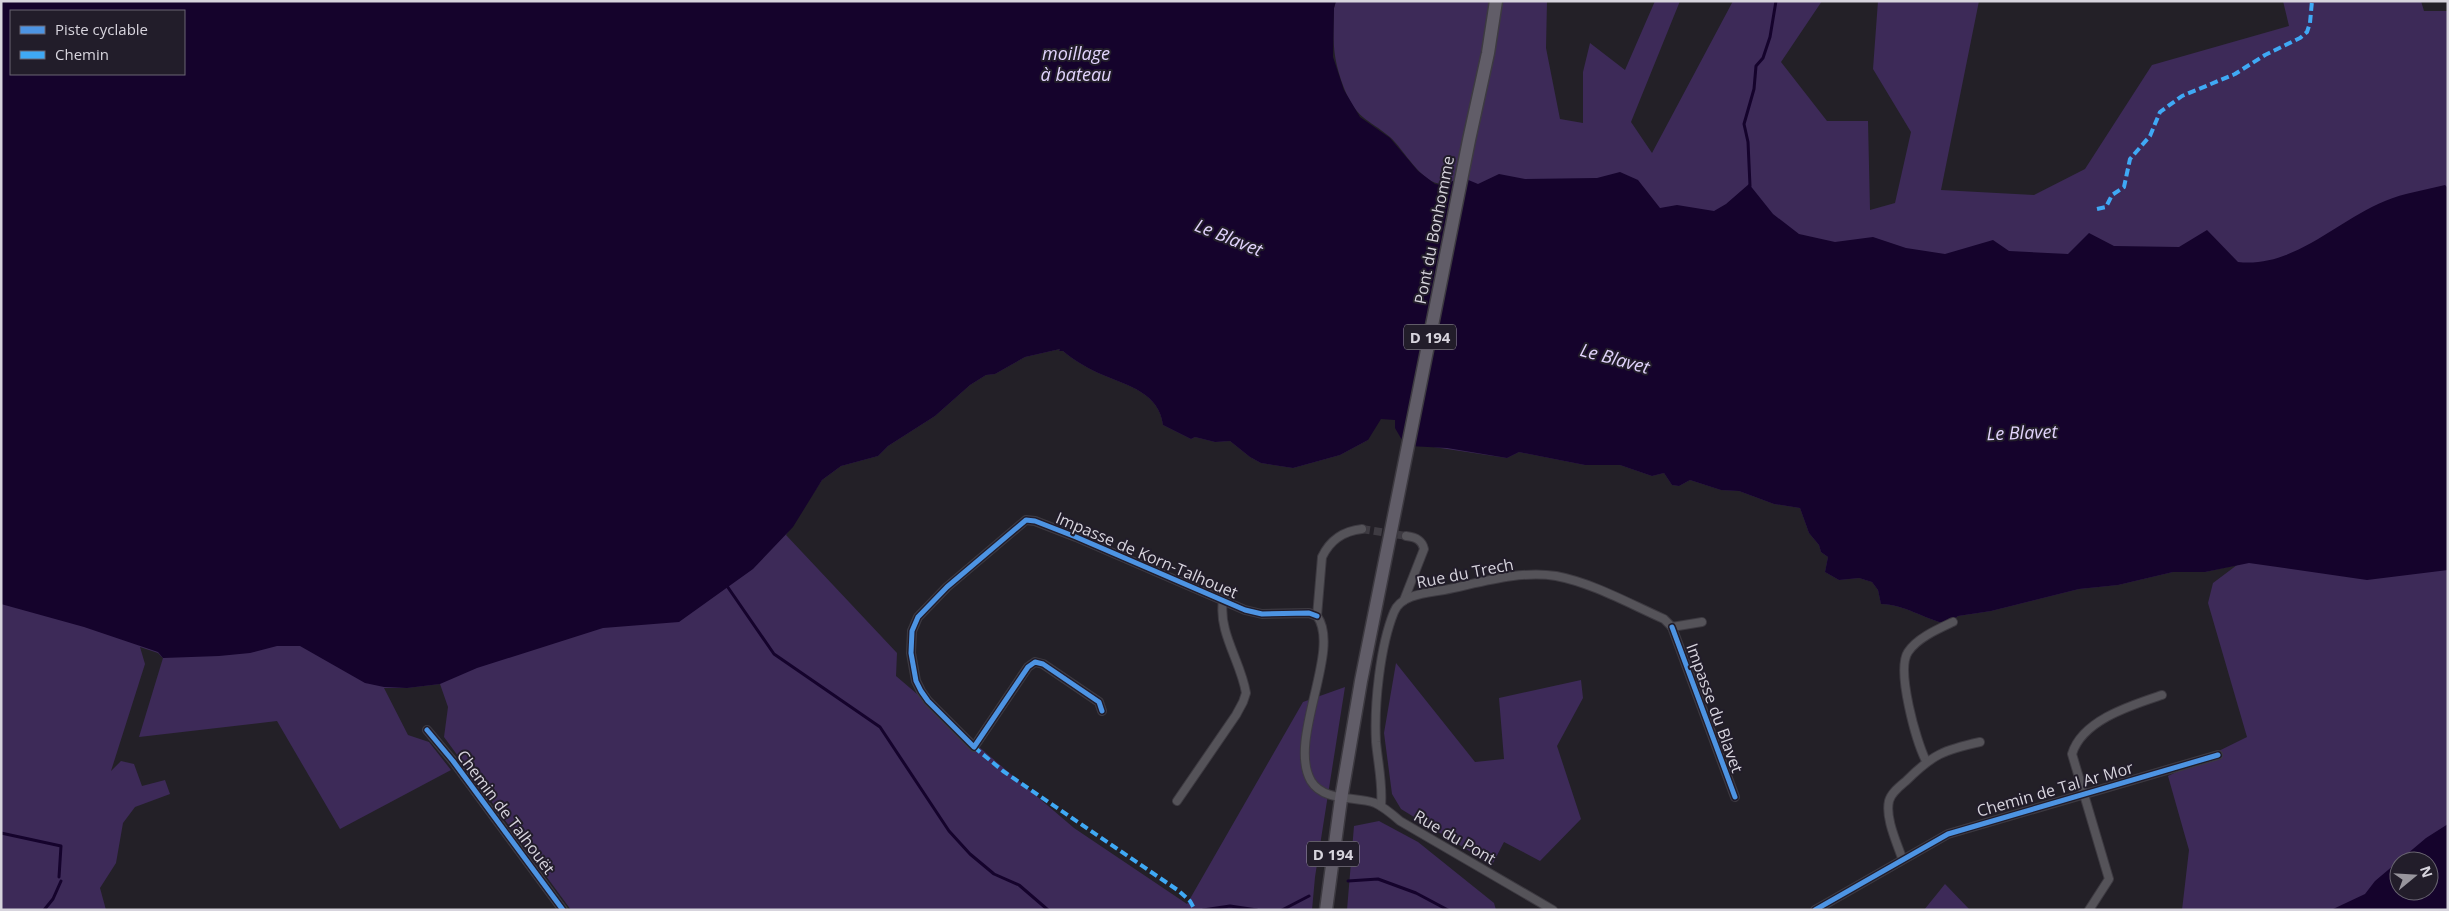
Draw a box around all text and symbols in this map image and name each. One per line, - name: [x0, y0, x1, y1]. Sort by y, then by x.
- legend: [10, 10, 185, 75]
- text: Piste cyclable: [55, 19, 148, 39]
- water label: moillage à bateau: [1041, 41, 1111, 86]
- text: Chemin: [55, 44, 109, 64]
- street label: Pont du Bonhomme: [1409, 154, 1459, 306]
- water label: Le Blavet: [1192, 213, 1267, 262]
- road number: D 194: [1404, 324, 1456, 350]
- water label: Le Blavet: [1578, 337, 1653, 379]
- water label: Le Blavet: [1986, 419, 2059, 445]
- street label: Impasse de Korn-Talhouet: [1053, 507, 1242, 604]
- street label: Rue du Trech: [1415, 553, 1515, 593]
- street label: Impasse du Blavet: [1681, 640, 1749, 776]
- street label: Chemin de Talhouët: [452, 745, 560, 879]
- street label: Chemin de Tal Ar Mor: [1974, 756, 2136, 822]
- street label: Rue du Pont: [1410, 805, 1500, 870]
- road number: D 194: [1307, 842, 1359, 866]
- north arrow: [2389, 851, 2439, 901]
- text: N: [2416, 863, 2438, 880]

